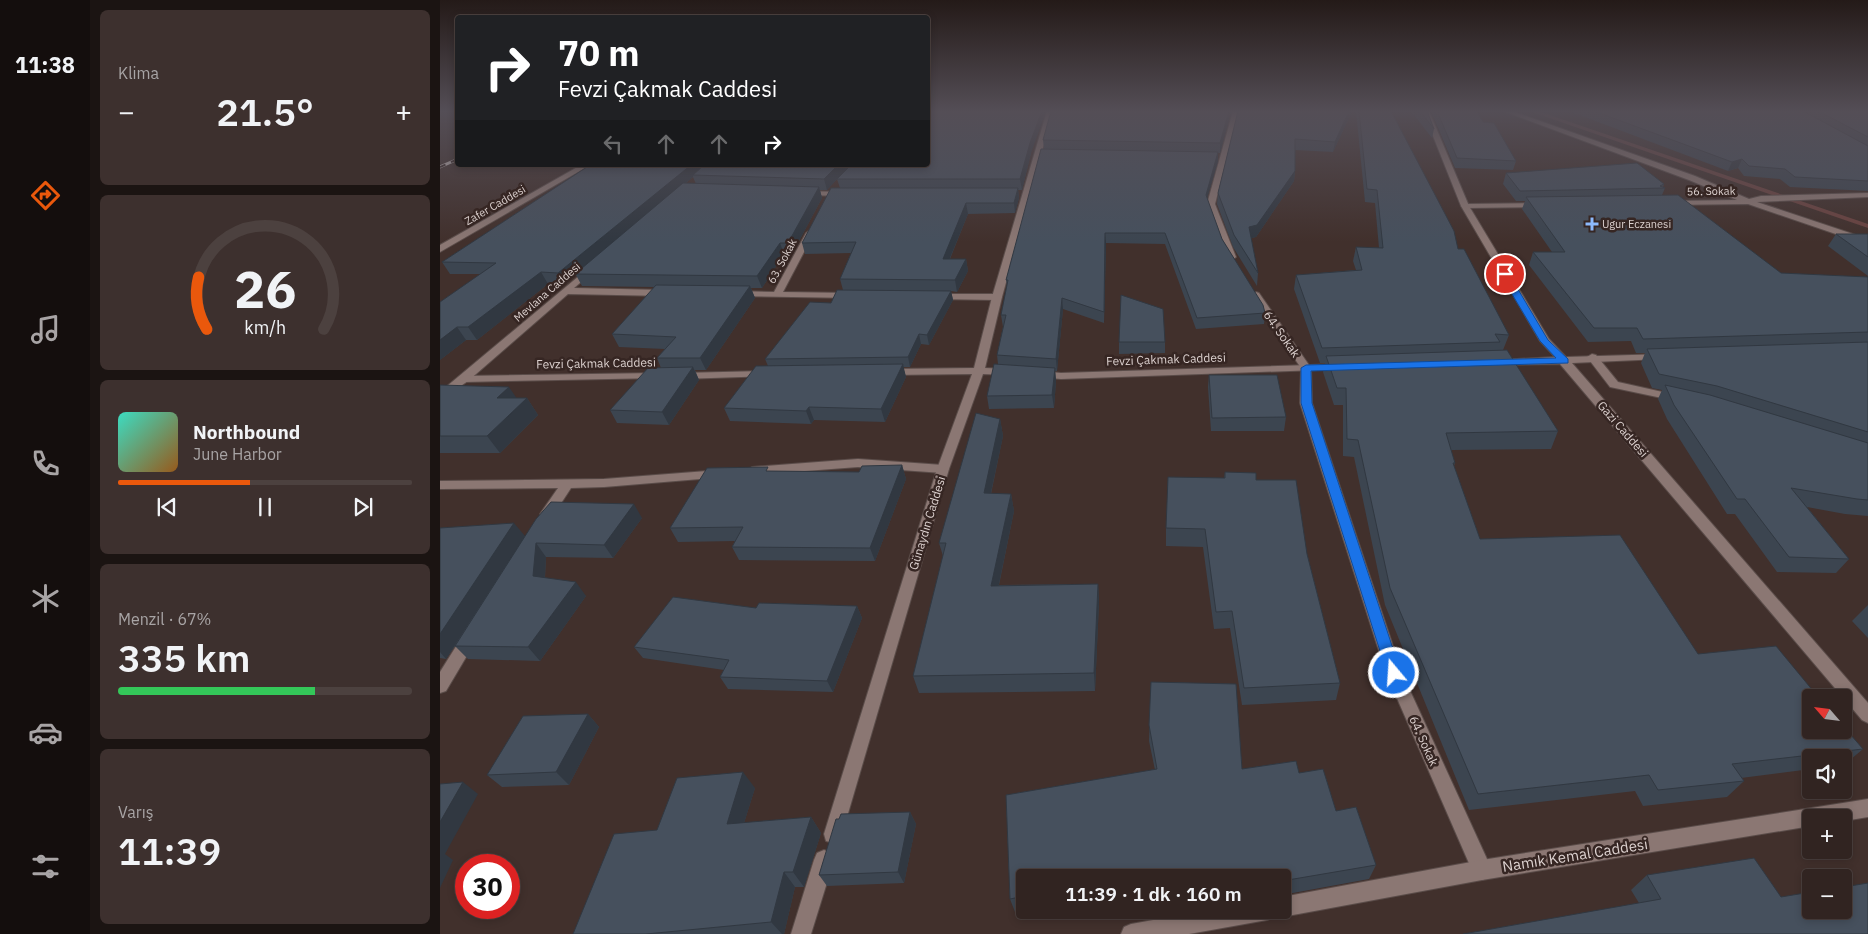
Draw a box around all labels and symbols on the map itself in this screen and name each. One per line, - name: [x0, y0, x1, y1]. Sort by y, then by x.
- street label: Zafer Caddesi: [462, 182, 528, 228]
- street label: 56. Sokak: [1686, 184, 1736, 198]
- place label: Ugur Eczanesi: [1602, 217, 1671, 231]
- marker: Ugur Eczanesi: [1586, 218, 1598, 230]
- street label: 63. Sokak: [764, 236, 800, 286]
- pin: [1484, 253, 1526, 295]
- street label: Mevlana Caddesi: [511, 259, 583, 325]
- street label: 64. Sokak: [1261, 308, 1304, 361]
- street label: Fevzi Çakmak Caddesi: [1106, 349, 1226, 369]
- street label: Fevzi Çakmak Caddesi: [536, 354, 656, 372]
- street label: Gazi Caddesi: [1595, 398, 1651, 460]
- street label: Günaydın Caddesi: [906, 474, 948, 572]
- position arrow: [1367, 646, 1419, 698]
- north arrow: [1802, 689, 1852, 739]
- street label: 64. Sokak: [1406, 714, 1442, 769]
- street label: Namık Kemal Caddesi: [1501, 834, 1649, 876]
- speed limit sign: 30: [455, 854, 520, 919]

